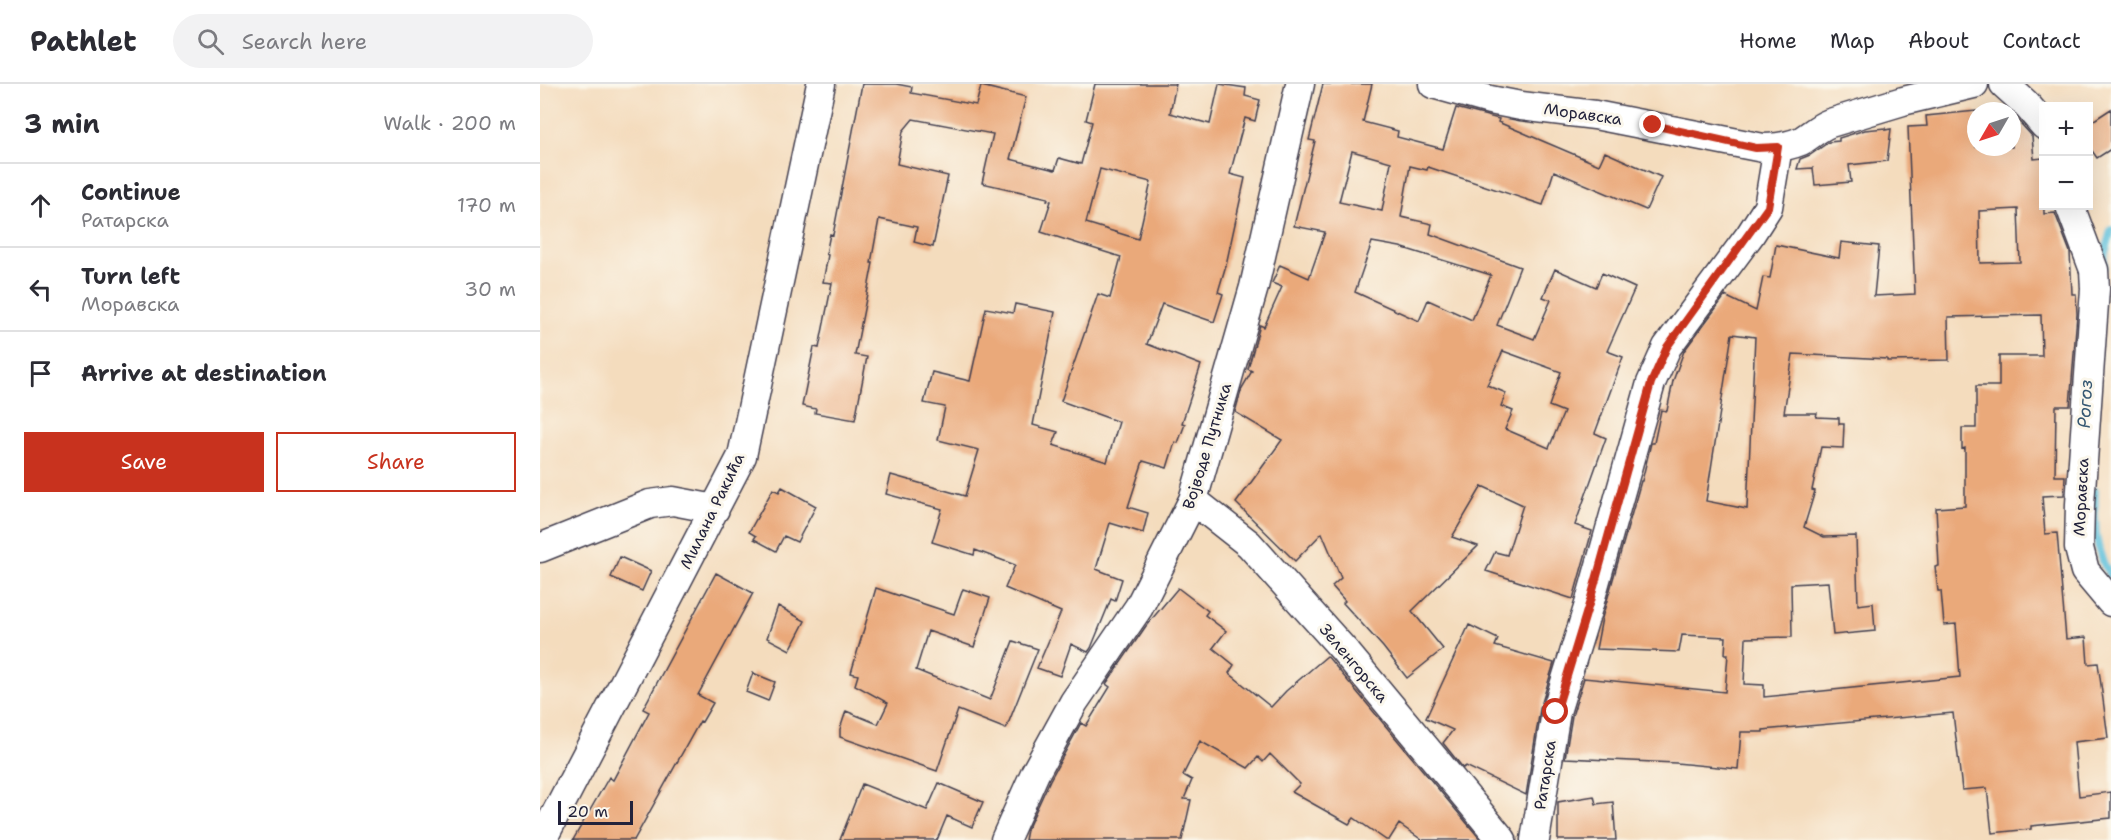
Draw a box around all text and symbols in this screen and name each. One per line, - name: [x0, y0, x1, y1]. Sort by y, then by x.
- search box: [173, 14, 593, 68]
- text: Pathlet: [30, 22, 137, 60]
- icon: search: [194, 25, 227, 58]
- text: Search here: [242, 27, 367, 56]
- text: Home: [1739, 27, 1797, 55]
- text: Map: [1830, 27, 1875, 55]
- text: About: [1908, 27, 1969, 55]
- text: Contact: [2002, 27, 2081, 55]
- street label: Моравска: [1543, 98, 1623, 130]
- north arrow: [1967, 102, 2021, 156]
- map controls: [2039, 102, 2093, 210]
- button: +: [2039, 102, 2093, 156]
- text: 3 min: [24, 106, 100, 141]
- text: Walk · 200 m: [383, 110, 516, 136]
- route end: [1639, 111, 1665, 137]
- button: −: [2039, 156, 2093, 210]
- text: Continue: [81, 178, 181, 207]
- icon: ahead: [24, 189, 57, 222]
- text: 170 m: [457, 192, 516, 218]
- text: Ратарска: [81, 207, 169, 233]
- text: Turn left: [81, 262, 180, 291]
- icon: left: [24, 273, 57, 306]
- text: 30 m: [464, 276, 516, 302]
- text: Моравска: [81, 291, 179, 317]
- icon: arrive: [24, 357, 57, 390]
- text: Arrive at destination: [81, 359, 327, 388]
- water label: Рогоз: [2072, 379, 2098, 429]
- street label: Војводе Путника: [1178, 380, 1236, 512]
- button: Save: [24, 432, 264, 492]
- button: Share: [276, 432, 516, 492]
- street label: Милана Ракића: [675, 449, 749, 573]
- street label: Моравска: [2068, 457, 2094, 537]
- street label: Зеленгорска: [1315, 619, 1393, 707]
- route start: [1542, 698, 1568, 724]
- street label: Ратарска: [1529, 739, 1561, 811]
- scale bar: [558, 798, 633, 826]
- text: 20 m: [567, 801, 608, 822]

